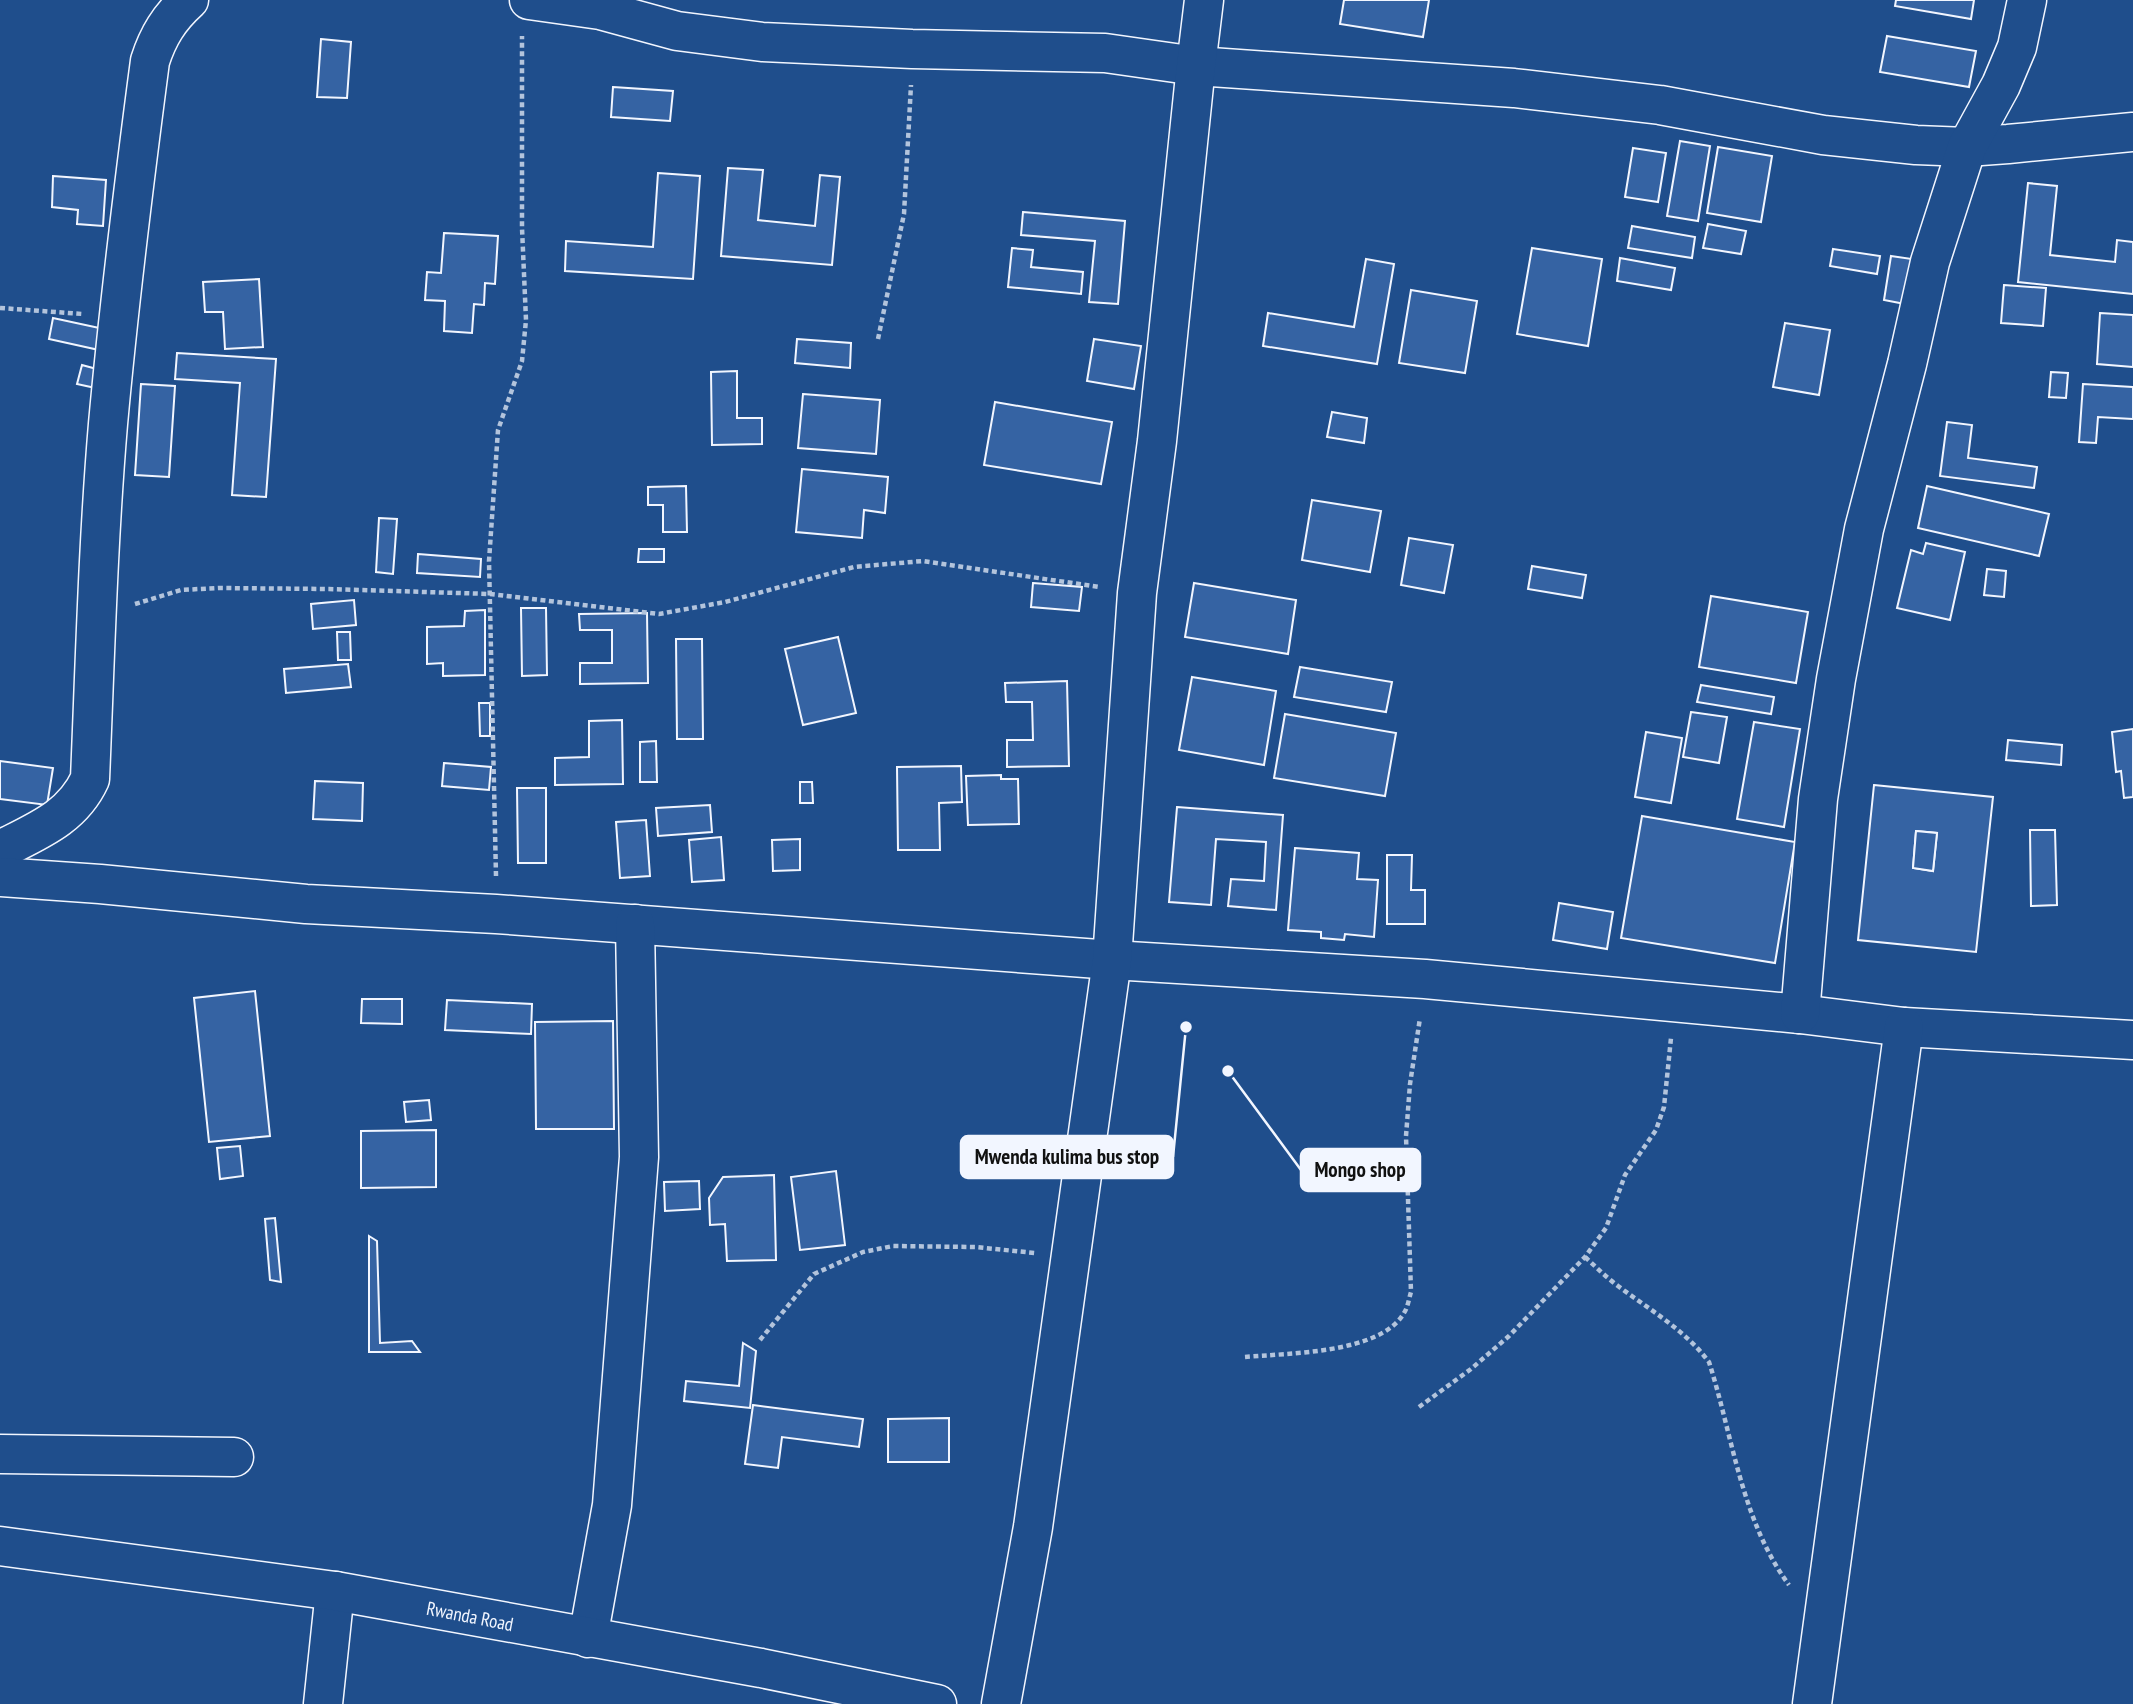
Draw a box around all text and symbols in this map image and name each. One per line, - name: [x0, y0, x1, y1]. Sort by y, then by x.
- callout: Mwenda kulima bus stop: [961, 1136, 1173, 1178]
- text: Mwenda kulima bus stop: [975, 1143, 1159, 1170]
- callout: Mongo shop: [1301, 1149, 1420, 1191]
- text: Mongo shop: [1314, 1156, 1406, 1183]
- street label: Rwanda Road: [424, 1596, 516, 1636]

